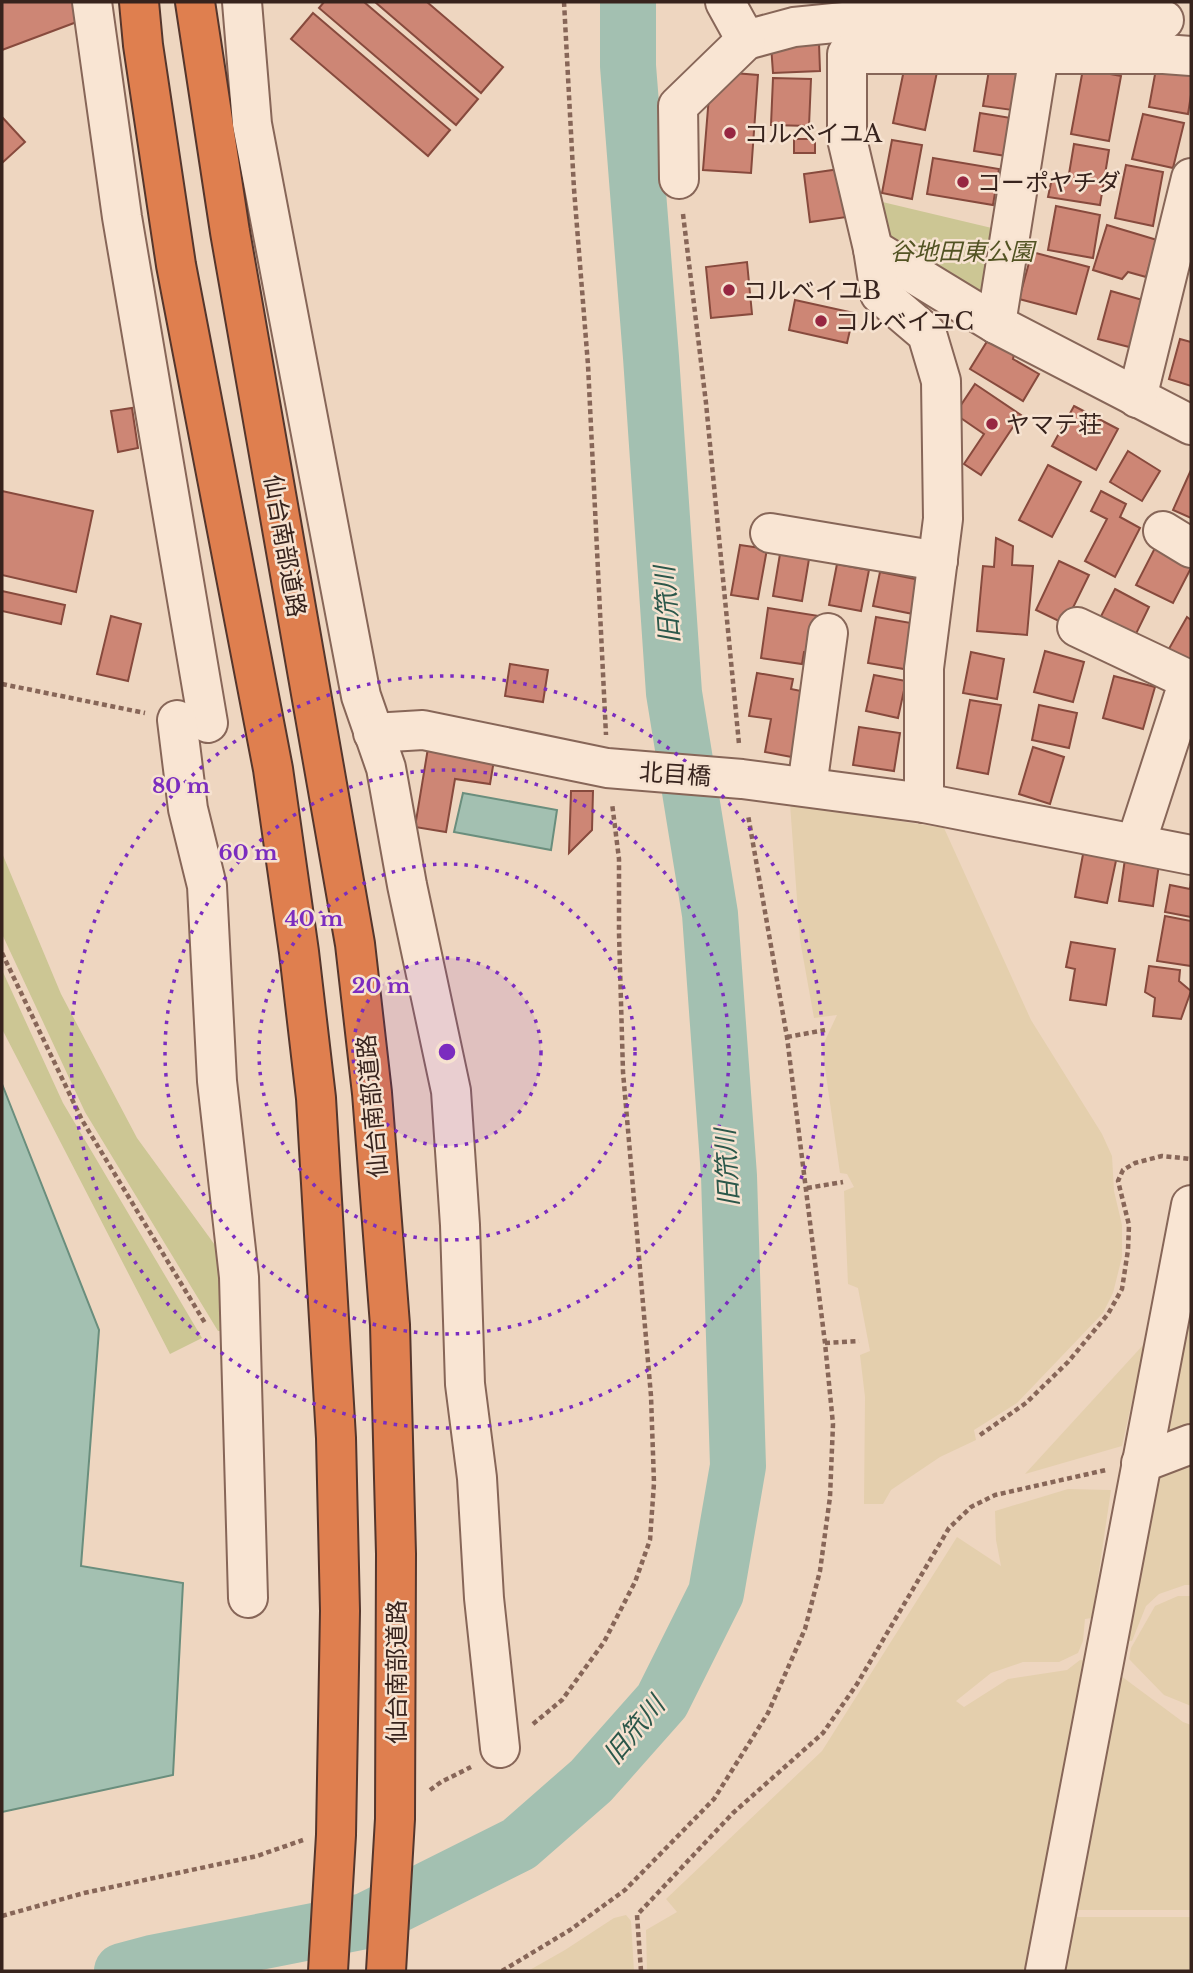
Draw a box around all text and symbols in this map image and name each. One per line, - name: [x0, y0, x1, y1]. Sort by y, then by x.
- place label: コルベイユA: [744, 119, 883, 148]
- marker: コルベイユA: [722, 125, 738, 141]
- place label: コーポヤチダ: [977, 168, 1121, 197]
- marker: コーポヤチダ: [955, 174, 971, 190]
- park label: 谷地田東公園: [890, 237, 1037, 266]
- place label: コルベイユB: [743, 276, 881, 305]
- marker: コルベイユB: [721, 282, 737, 298]
- place label: コルベイユC: [835, 307, 974, 336]
- marker: コルベイユC: [813, 313, 829, 329]
- place label: ヤマテ荘: [1006, 410, 1102, 439]
- marker: ヤマテ荘: [984, 416, 1000, 432]
- street label: 仙台南部道路: [258, 473, 312, 619]
- water label: 旧笊川: [648, 562, 686, 645]
- street label: 北目橋: [638, 757, 712, 791]
- text: 80 m: [152, 773, 210, 799]
- text: 60 m: [219, 840, 277, 866]
- text: 40 m: [285, 906, 343, 932]
- text: 20 m: [352, 973, 410, 999]
- street label: 仙台南部道路: [351, 1033, 393, 1179]
- centre of rings: [435, 1040, 459, 1064]
- water label: 旧笊川: [709, 1125, 745, 1208]
- street label: 仙台南部道路: [382, 1600, 411, 1744]
- water label: 旧笊川: [597, 1688, 673, 1770]

